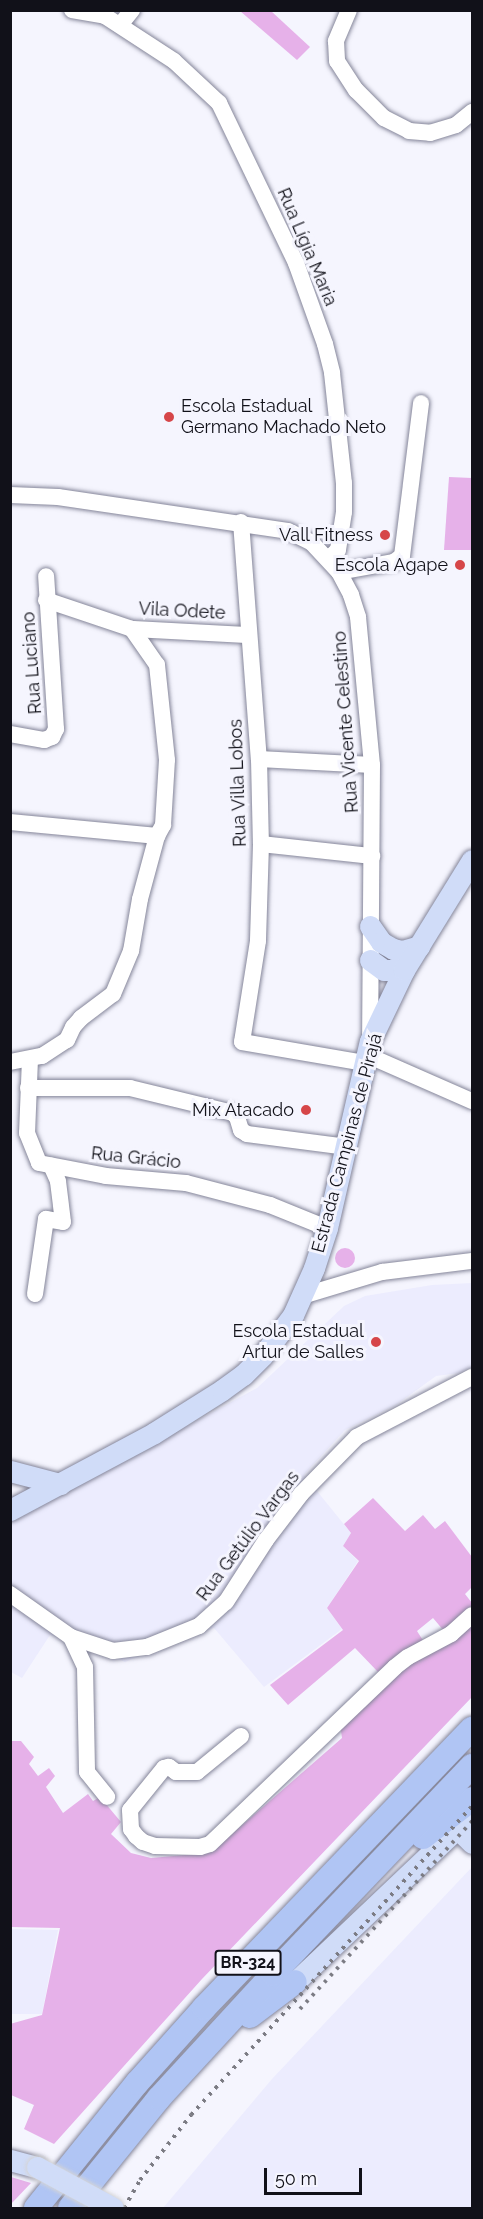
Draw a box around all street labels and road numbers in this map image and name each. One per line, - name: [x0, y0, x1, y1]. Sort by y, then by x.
- street label: Rua Lígia Maria: [272, 185, 342, 309]
- street label: Vila Odete: [138, 598, 226, 624]
- street label: Rua Luciano: [18, 611, 46, 715]
- street label: Rua Vicente Celestino: [329, 630, 363, 814]
- street label: Rua Villa Lobos: [225, 718, 251, 848]
- street label: Estrada Campinas de Pirajá: [307, 1031, 387, 1255]
- street label: Rua Grácio: [90, 1143, 182, 1173]
- street label: Rua Getúlio Vargas: [192, 1467, 304, 1605]
- road number: BR-324: [214, 1950, 282, 1976]

